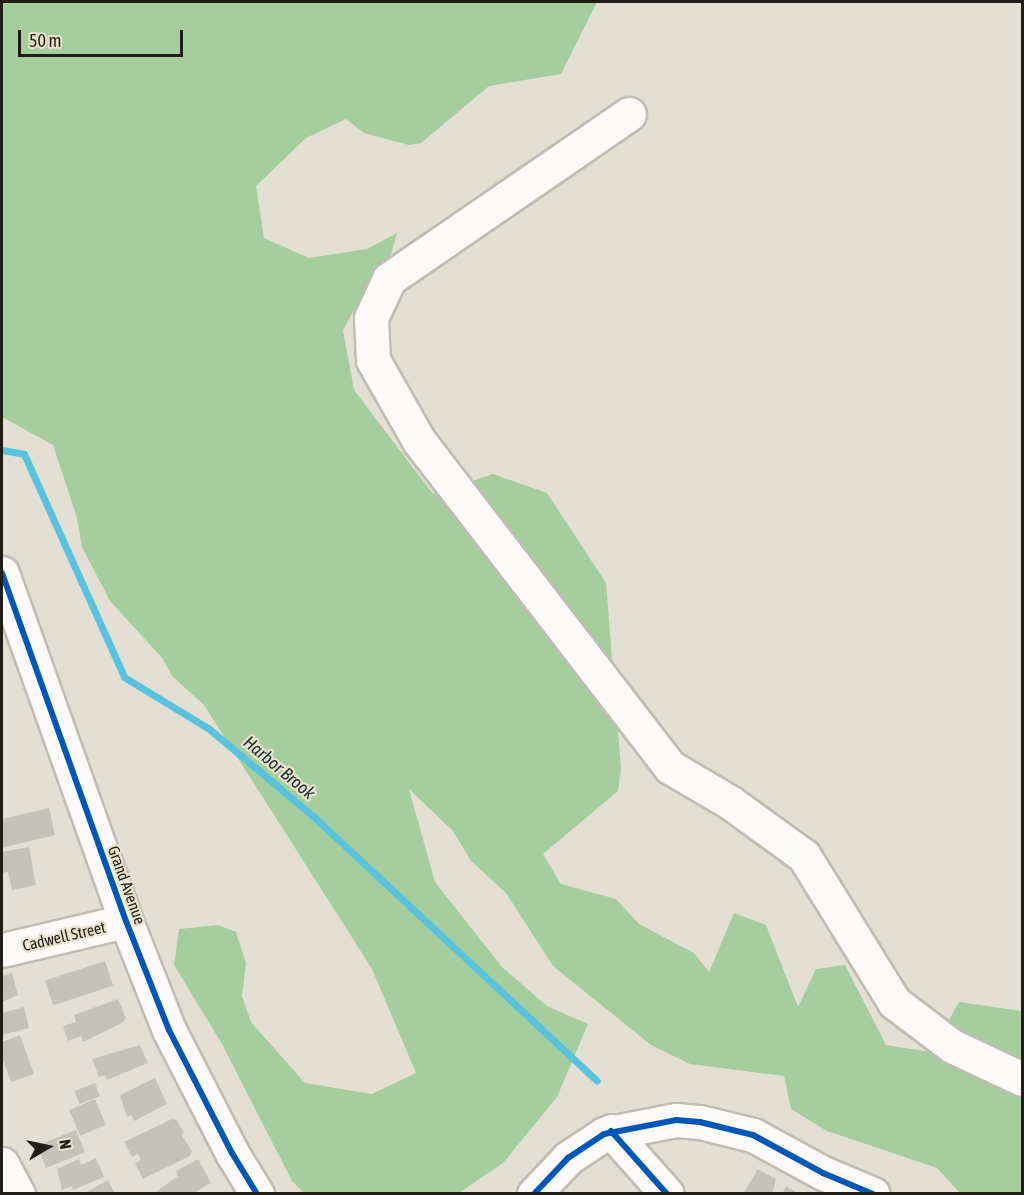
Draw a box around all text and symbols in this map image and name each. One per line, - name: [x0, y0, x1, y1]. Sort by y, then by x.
- scale bar: [21, 18, 186, 56]
- text: 50 m: [29, 30, 61, 51]
- water label: Harbor Brook: [239, 732, 319, 804]
- street label: Grand Avenue: [104, 843, 150, 927]
- street label: Cadwell Street: [21, 917, 107, 955]
- north arrow: [18, 1117, 78, 1177]
- text: N: [56, 1138, 75, 1150]

